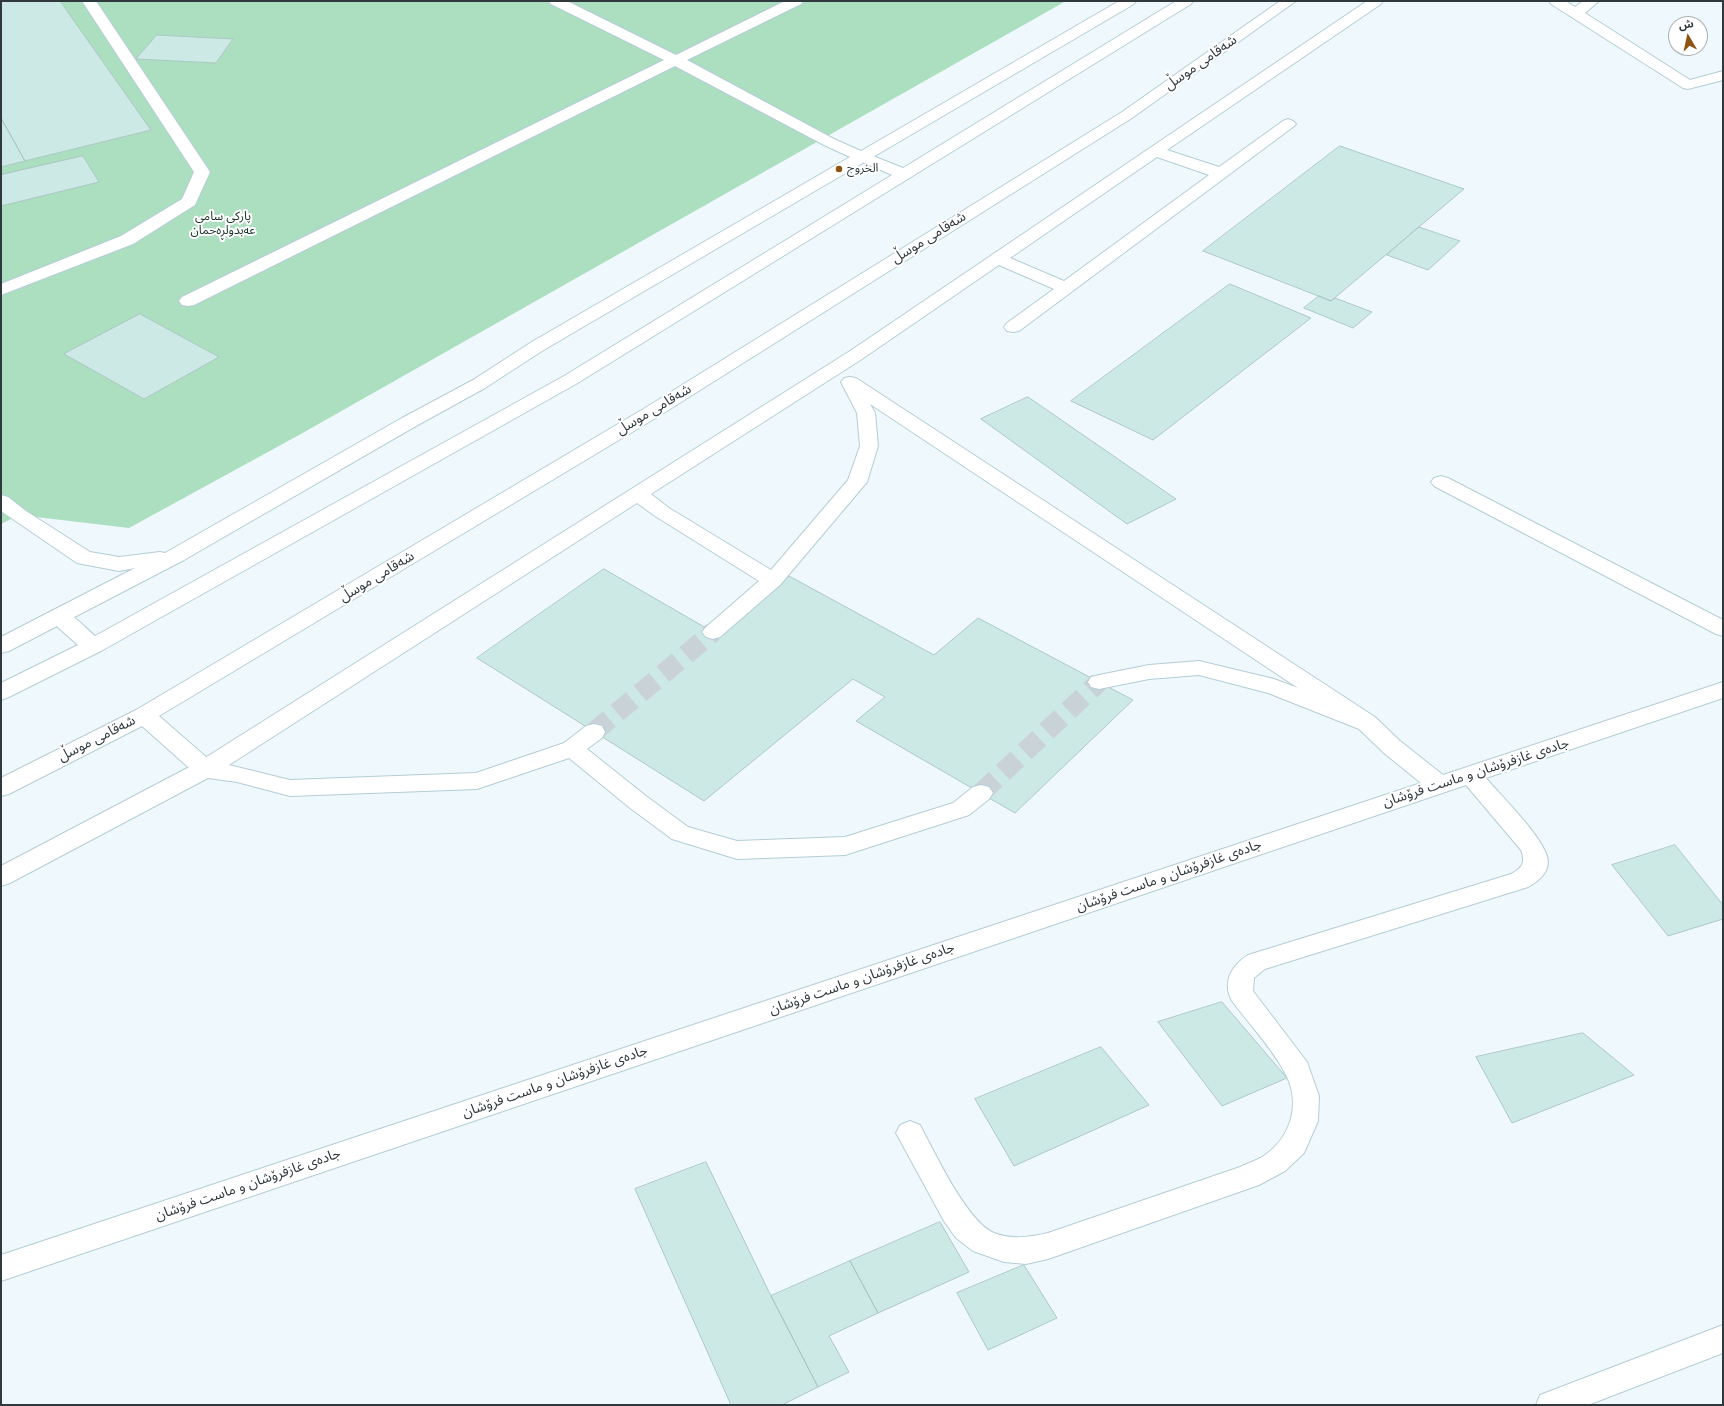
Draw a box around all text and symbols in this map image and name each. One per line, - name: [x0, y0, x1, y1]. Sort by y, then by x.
- north arrow: [1668, 16, 1708, 56]
- text: ش: [1678, 17, 1695, 32]
- street label: شەقامی موسڵ: [1162, 32, 1240, 94]
- place label: الخروج: [847, 162, 878, 176]
- marker: الخروج: [834, 164, 844, 174]
- street label: شەقامی موسڵ: [889, 208, 969, 268]
- park label: پارکی سامی عەبدولڕەحمان: [191, 210, 255, 238]
- street label: شەقامی موسڵ: [613, 381, 695, 439]
- street label: شەقامی موسڵ: [336, 548, 418, 606]
- street label: شەقامی موسڵ: [56, 712, 138, 766]
- street label: جاده‌ی غازفرۆشان و ماست فرۆشان: [1381, 735, 1571, 811]
- street label: جاده‌ی غازفرۆشان و ماست فرۆشان: [1074, 836, 1264, 916]
- street label: جاده‌ی غازفرۆشان و ماست فرۆشان: [767, 939, 957, 1019]
- street label: جاده‌ی غازفرۆشان و ماست فرۆشان: [460, 1042, 650, 1122]
- street label: جاده‌ی غازفرۆشان و ماست فرۆشان: [153, 1145, 343, 1225]

